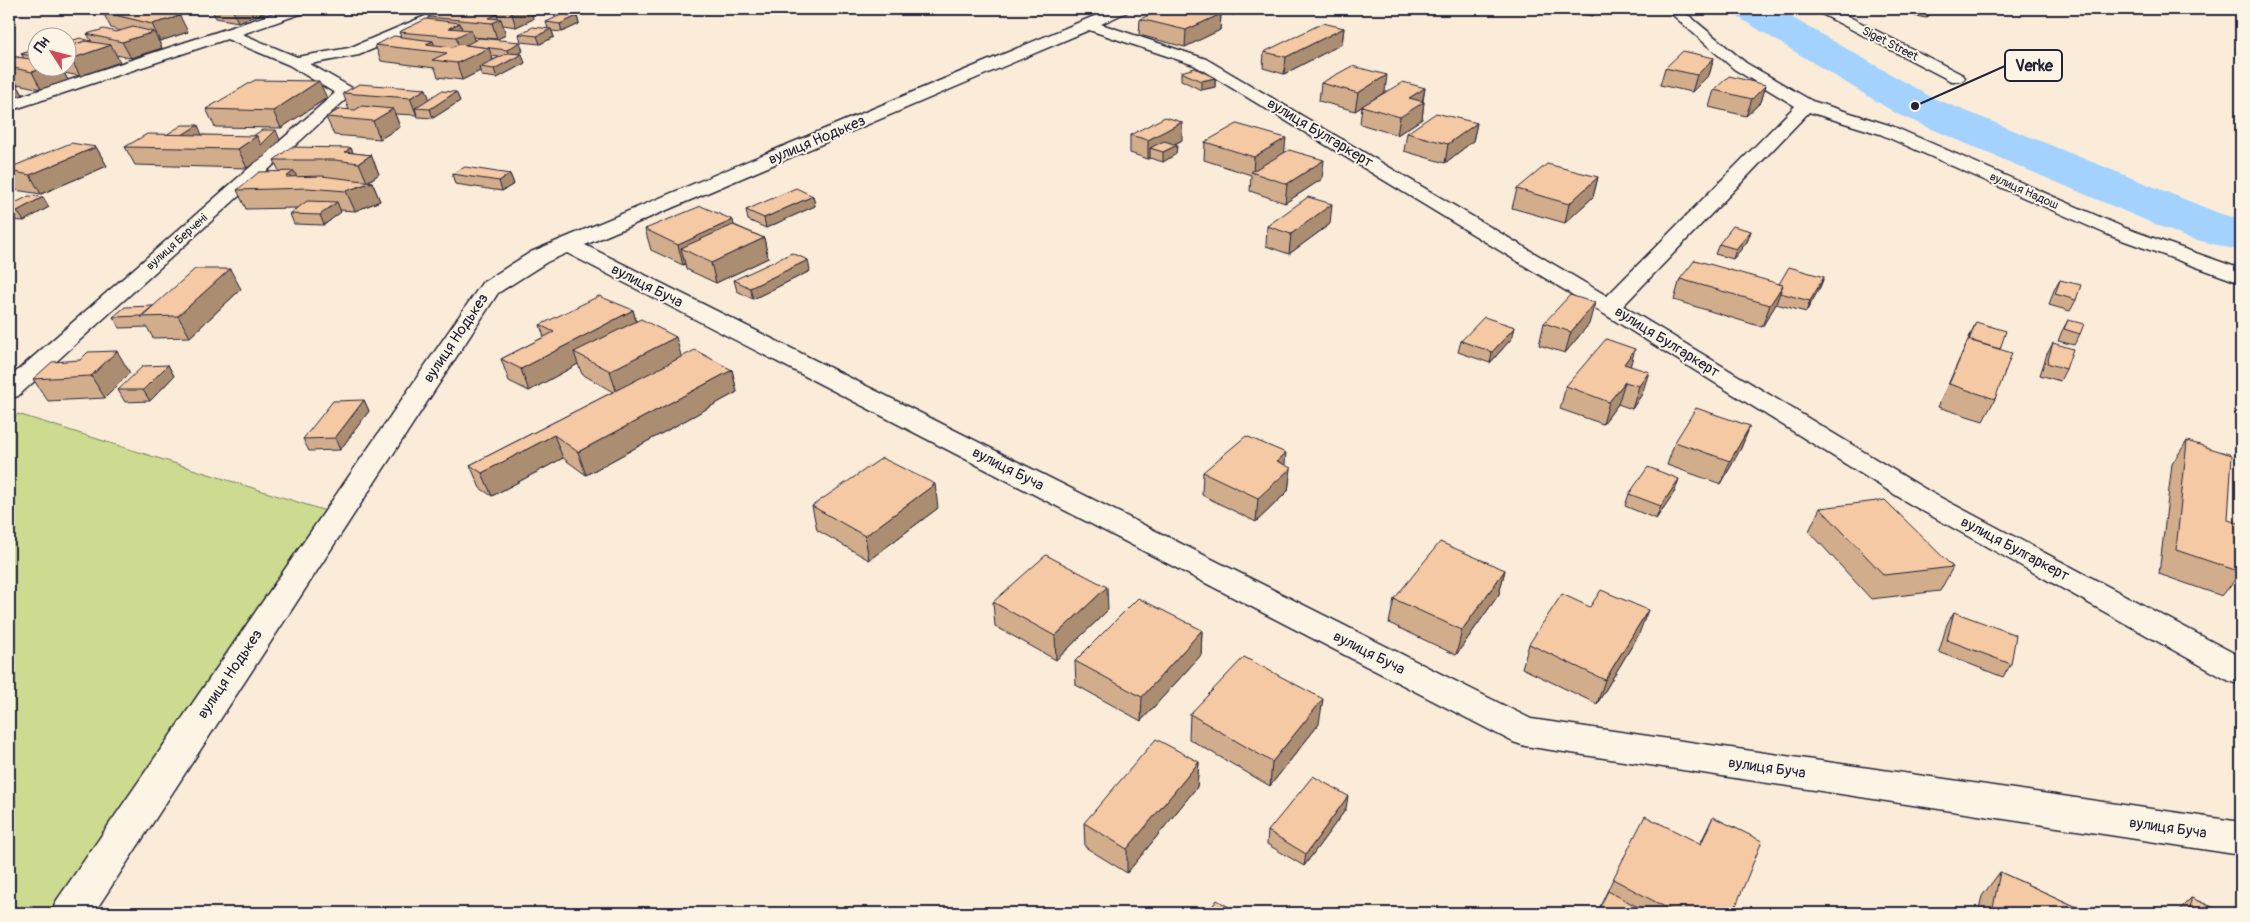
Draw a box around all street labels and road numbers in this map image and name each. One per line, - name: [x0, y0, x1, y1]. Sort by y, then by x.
- street label: Siget Street: [1859, 23, 1921, 65]
- street label: вулиця Булгаркерт: [1264, 94, 1377, 172]
- street label: вулиця Нодькез: [765, 111, 869, 169]
- street label: вулиця Надош: [1987, 169, 2061, 213]
- street label: вулиця Берчені: [143, 211, 211, 273]
- street label: вулиця Буча: [608, 260, 686, 312]
- street label: вулиця Нодькез: [419, 290, 493, 386]
- street label: вулиця Булгаркерт: [1611, 302, 1723, 382]
- street label: вулиця Буча: [969, 443, 1047, 495]
- street label: вулиця Булгаркерт: [1957, 512, 2073, 586]
- street label: вулиця Нодькез: [193, 626, 267, 722]
- street label: вулиця Буча: [1330, 627, 1408, 679]
- street label: вулиця Буча: [1727, 753, 1807, 783]
- street label: вулиця Буча: [2128, 813, 2208, 843]

